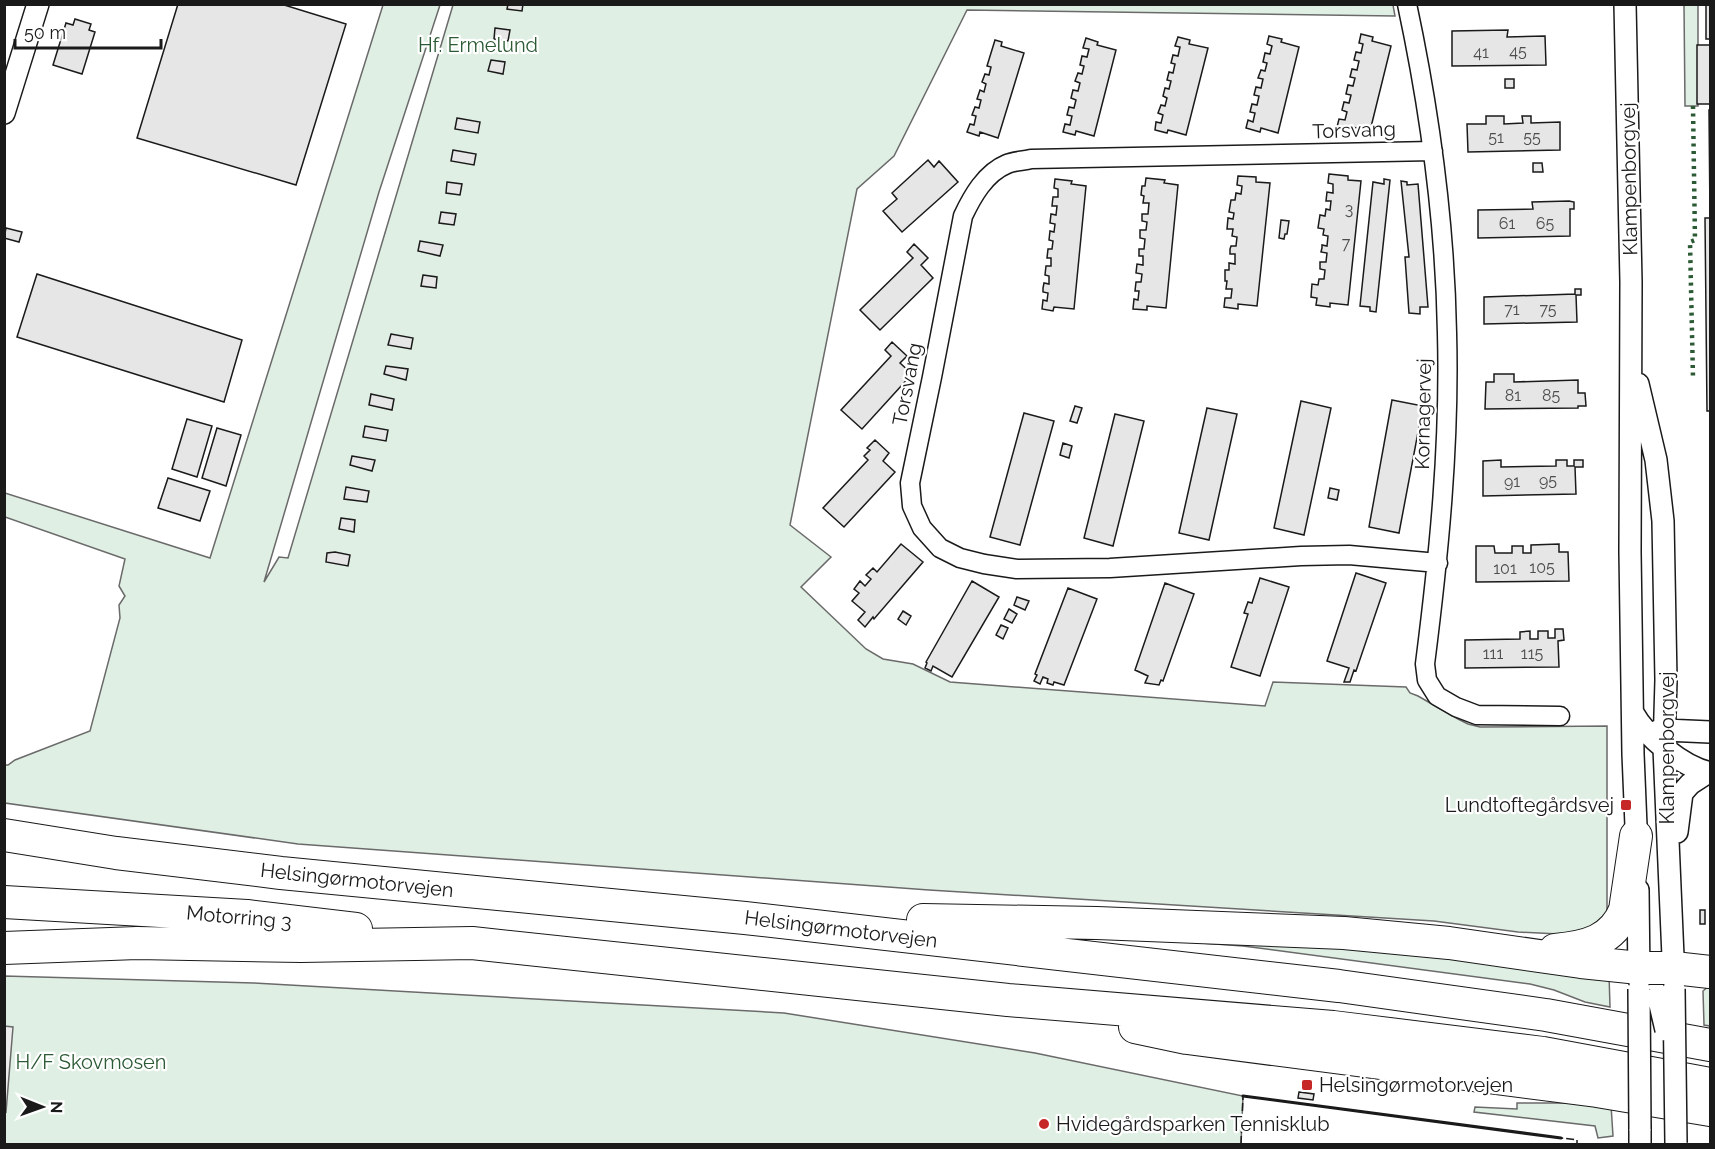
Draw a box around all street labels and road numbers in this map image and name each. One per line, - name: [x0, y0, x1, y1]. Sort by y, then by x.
- street label: Klampenborgvej: [1616, 102, 1642, 256]
- street label: Torsvang: [1312, 117, 1396, 143]
- street label: Torsvang: [887, 341, 927, 427]
- street label: Kornagervej: [1410, 358, 1436, 470]
- street label: Klampenborgvej: [1655, 671, 1679, 825]
- street label: Helsingørmotorvejen: [259, 858, 455, 902]
- street label: Motorring 3: [185, 900, 293, 934]
- street label: Helsingørmotorvejen: [743, 905, 939, 953]

